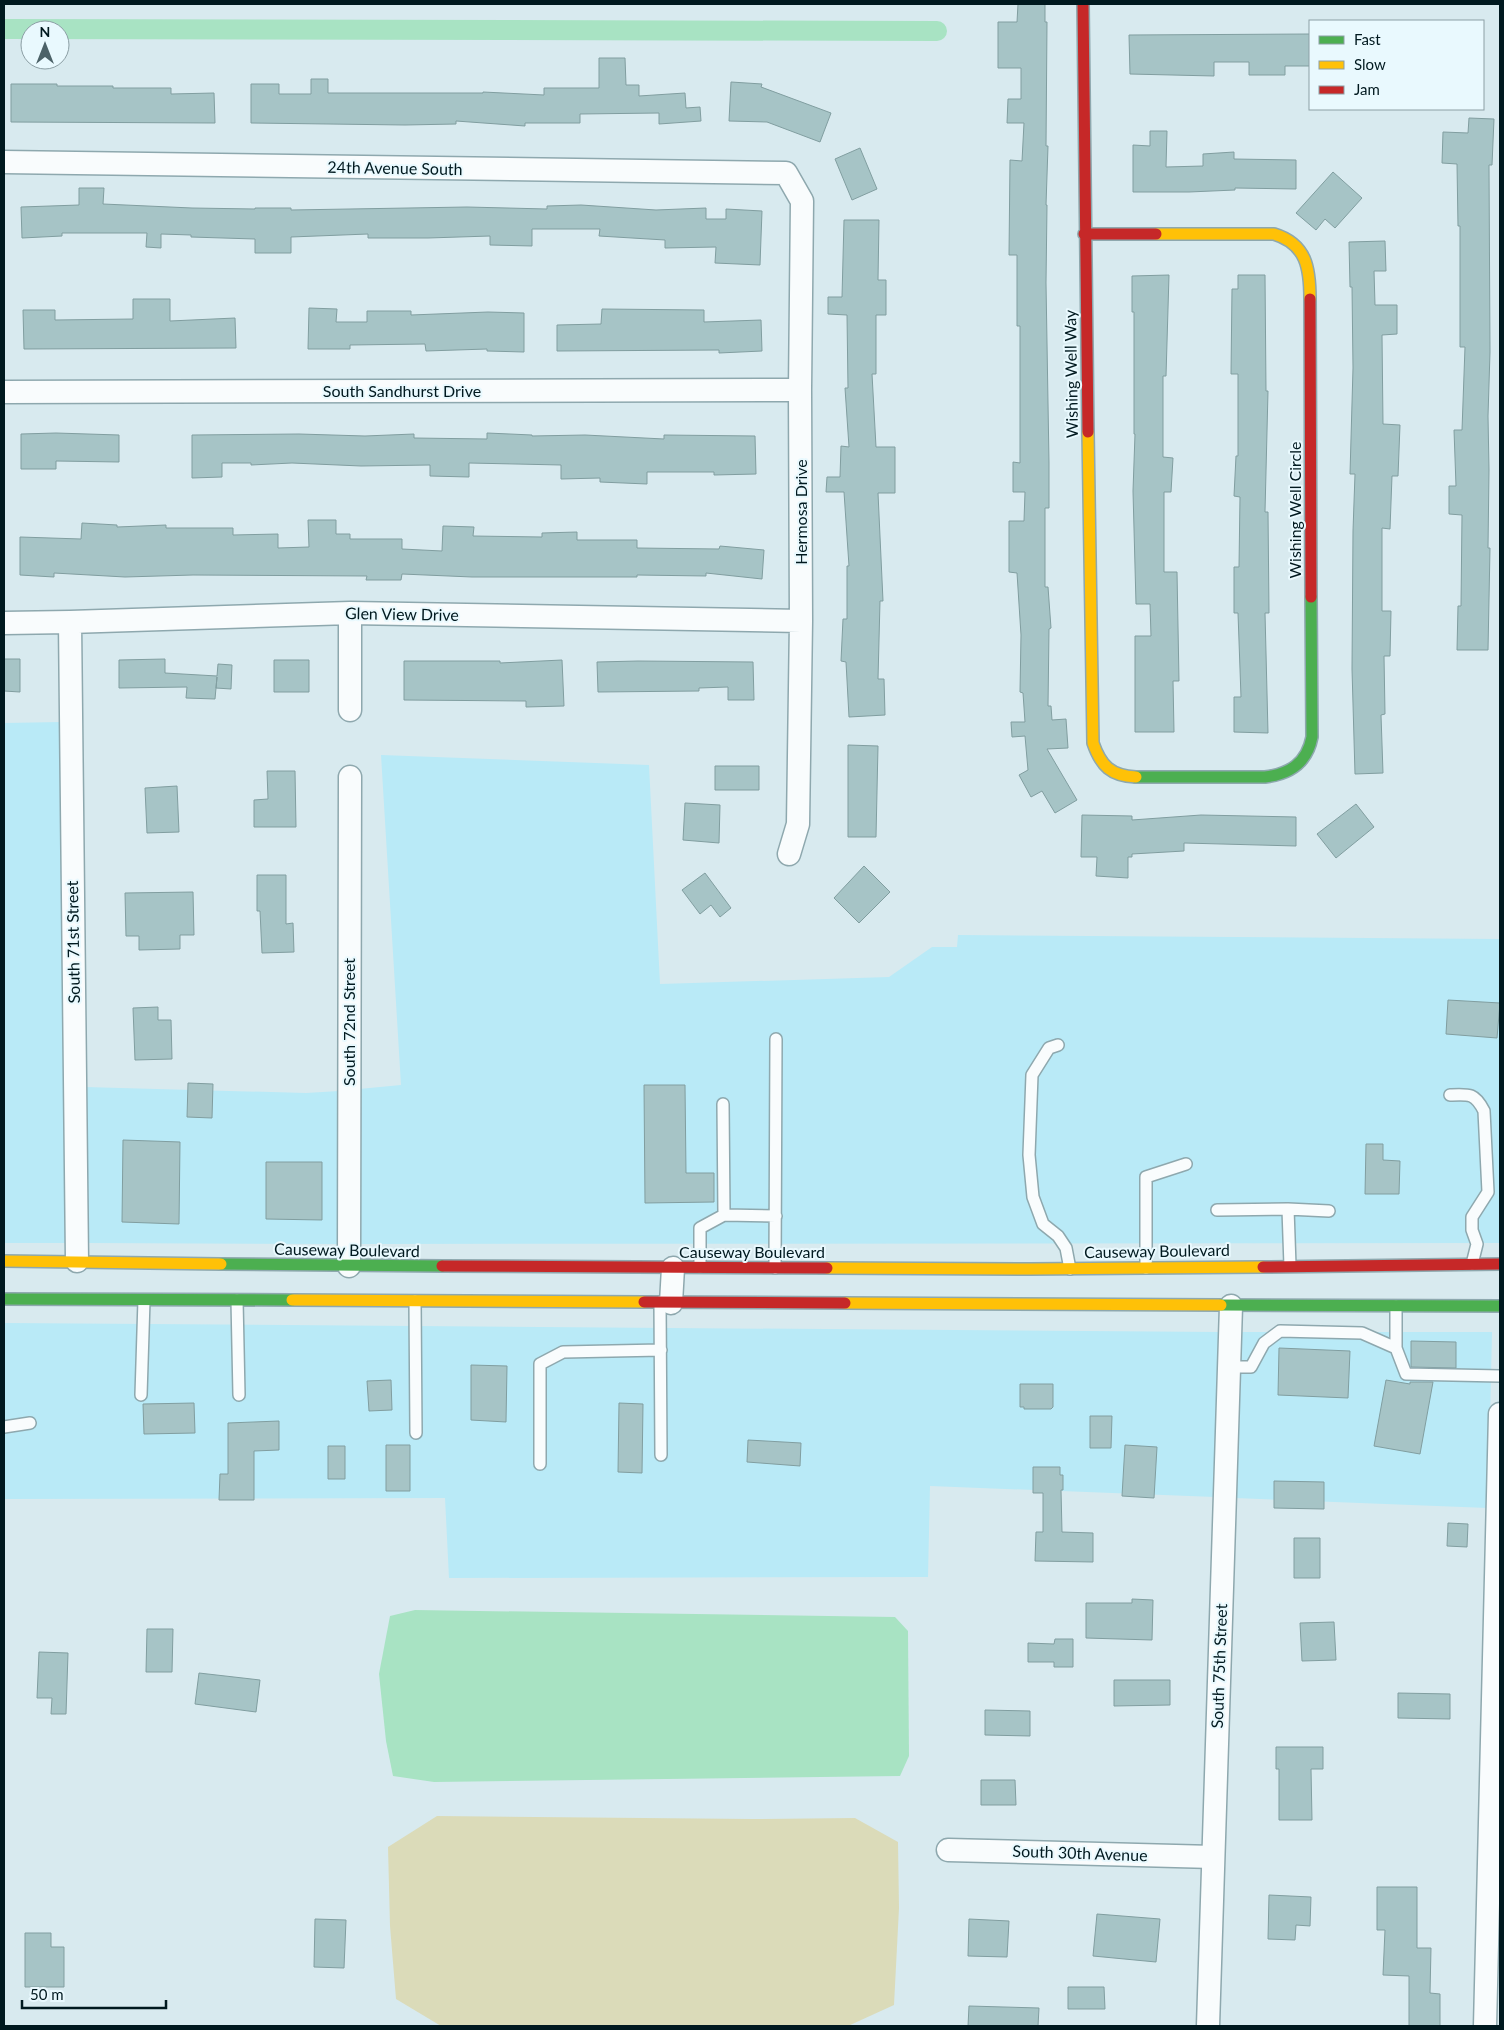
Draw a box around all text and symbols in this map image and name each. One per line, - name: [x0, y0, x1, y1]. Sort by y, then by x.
- north arrow: [20, 20, 70, 70]
- legend: [1309, 20, 1484, 110]
- text: N: [40, 23, 50, 40]
- text: Fast: [1354, 30, 1381, 48]
- text: Slow: [1354, 55, 1386, 73]
- text: Jam: [1354, 80, 1380, 98]
- street label: 24th Avenue South: [327, 157, 463, 178]
- street label: Wishing Well Way: [1060, 309, 1081, 438]
- street label: South Sandhurst Drive: [323, 381, 481, 400]
- street label: Wishing Well Circle: [1285, 442, 1304, 578]
- street label: Hermosa Drive: [791, 459, 810, 565]
- street label: Glen View Drive: [345, 603, 459, 624]
- street label: South 71st Street: [62, 880, 83, 1004]
- street label: South 72nd Street: [339, 958, 358, 1086]
- street label: Causeway Boulevard: [274, 1239, 420, 1260]
- street label: Causeway Boulevard: [1084, 1240, 1230, 1261]
- street label: Causeway Boulevard: [679, 1242, 825, 1261]
- street label: South 75th Street: [1207, 1603, 1230, 1729]
- street label: South 30th Avenue: [1012, 1841, 1148, 1864]
- scale bar: [22, 1978, 166, 2010]
- text: 50 m: [30, 1985, 64, 2003]

